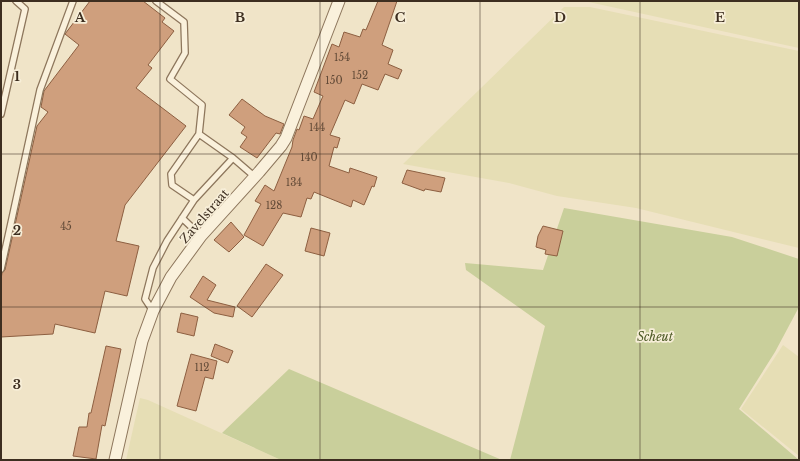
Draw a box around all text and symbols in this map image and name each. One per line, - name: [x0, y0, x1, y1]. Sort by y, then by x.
- text: A: [74, 9, 86, 26]
- text: B: [235, 9, 245, 26]
- text: C: [395, 9, 406, 26]
- text: D: [554, 9, 566, 26]
- text: E: [715, 9, 725, 26]
- house number: 154: [334, 51, 350, 64]
- text: 1: [14, 68, 20, 85]
- house number: 152: [352, 69, 368, 82]
- house number: 150: [325, 74, 343, 87]
- house number: 144: [309, 121, 325, 134]
- house number: 140: [300, 151, 318, 164]
- house number: 134: [286, 176, 302, 189]
- street label: Zavelstraat: [176, 185, 232, 246]
- house number: 128: [266, 199, 282, 212]
- house number: 45: [60, 220, 72, 233]
- text: 2: [13, 222, 21, 239]
- park label: Scheut: [637, 329, 674, 344]
- house number: 112: [194, 361, 210, 374]
- text: 3: [13, 376, 21, 393]

